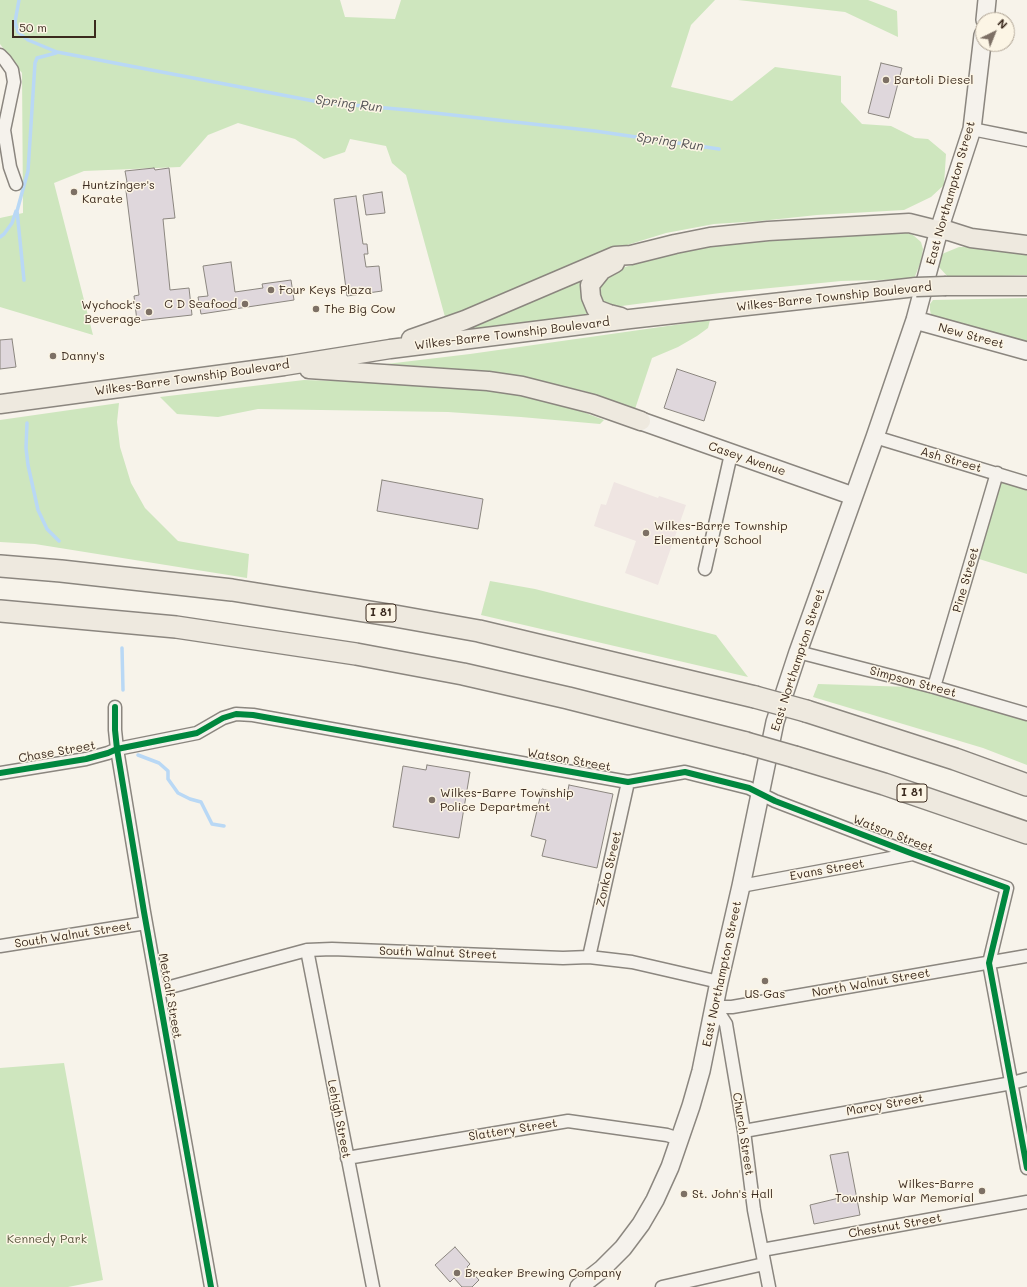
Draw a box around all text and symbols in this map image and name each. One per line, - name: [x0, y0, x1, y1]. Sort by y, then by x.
- scale bar: [14, 12, 98, 38]
- north arrow: [975, 12, 1015, 52]
- text: N: [995, 15, 1011, 32]
- text: 50 m: [19, 19, 47, 35]
- place label: Bartoli Diesel: [894, 73, 973, 87]
- marker: Bartoli Diesel: [881, 75, 891, 85]
- water label: Spring Run: [315, 92, 383, 116]
- street label: East Northampton Street: [924, 119, 978, 267]
- water label: Spring Run: [636, 130, 704, 154]
- place label: Huntzinger's Karate: [82, 178, 155, 206]
- marker: Huntzinger's Karate: [69, 187, 79, 197]
- street label: Wilkes-Barre Township Boulevard: [736, 280, 932, 314]
- place label: Four Keys Plaza: [279, 283, 372, 297]
- marker: Four Keys Plaza: [266, 285, 276, 295]
- place label: C D Seafood: [164, 297, 237, 311]
- place label: Wychock's Beverage: [81, 298, 141, 326]
- marker: C D Seafood: [240, 299, 250, 309]
- place label: The Big Cow: [324, 302, 396, 316]
- marker: The Big Cow: [311, 304, 321, 314]
- marker: Wychock's Beverage: [144, 307, 154, 317]
- street label: Wilkes-Barre Township Boulevard: [414, 315, 610, 353]
- street label: New Street: [936, 320, 1006, 352]
- place label: Danny's: [61, 349, 105, 363]
- marker: Danny's: [48, 351, 58, 361]
- street label: Wilkes-Barre Township Boulevard: [94, 357, 290, 399]
- street label: Casey Avenue: [706, 439, 788, 479]
- street label: Ash Street: [919, 444, 983, 476]
- place label: Wilkes-Barre Township Elementary School: [654, 519, 788, 547]
- marker: Wilkes-Barre Township Elementary School: [641, 528, 651, 538]
- street label: Pine Street: [950, 546, 982, 614]
- street label: East Northampton Street: [768, 587, 828, 733]
- road number: I 81: [366, 604, 396, 622]
- street label: Simpson Street: [868, 664, 958, 700]
- street label: Chase Street: [17, 738, 97, 766]
- street label: Watson Street: [526, 746, 612, 774]
- road number: I 81: [897, 784, 927, 802]
- place label: Wilkes-Barre Township Police Department: [440, 786, 574, 814]
- marker: Wilkes-Barre Township Police Department: [427, 795, 437, 805]
- street label: Watson Street: [851, 812, 935, 856]
- street label: Zonko Street: [593, 830, 625, 908]
- street label: Evans Street: [789, 856, 865, 884]
- street label: East Northampton Street: [699, 900, 745, 1048]
- street label: South Walnut Street: [14, 919, 132, 951]
- street label: South Walnut Street: [379, 944, 497, 962]
- street label: Metcalf Street: [155, 952, 185, 1040]
- street label: North Walnut Street: [811, 966, 931, 1000]
- marker: US Gas: [760, 976, 770, 986]
- place label: US Gas: [745, 987, 785, 1001]
- street label: Lehigh Street: [324, 1078, 354, 1160]
- street label: Church Street: [729, 1091, 757, 1177]
- street label: Marcy Street: [845, 1091, 925, 1119]
- street label: Slattery Street: [468, 1116, 558, 1144]
- place label: Wilkes-Barre Township War Memorial: [835, 1177, 974, 1205]
- marker: Wilkes-Barre Township War Memorial: [977, 1186, 987, 1196]
- place label: St. John's Hall: [692, 1187, 773, 1201]
- marker: St. John's Hall: [679, 1189, 689, 1199]
- street label: Chestnut Street: [847, 1211, 943, 1241]
- park label: Kennedy Park: [7, 1232, 87, 1246]
- place label: Breaker Brewing Company: [465, 1266, 621, 1280]
- marker: Breaker Brewing Company: [452, 1268, 462, 1278]

